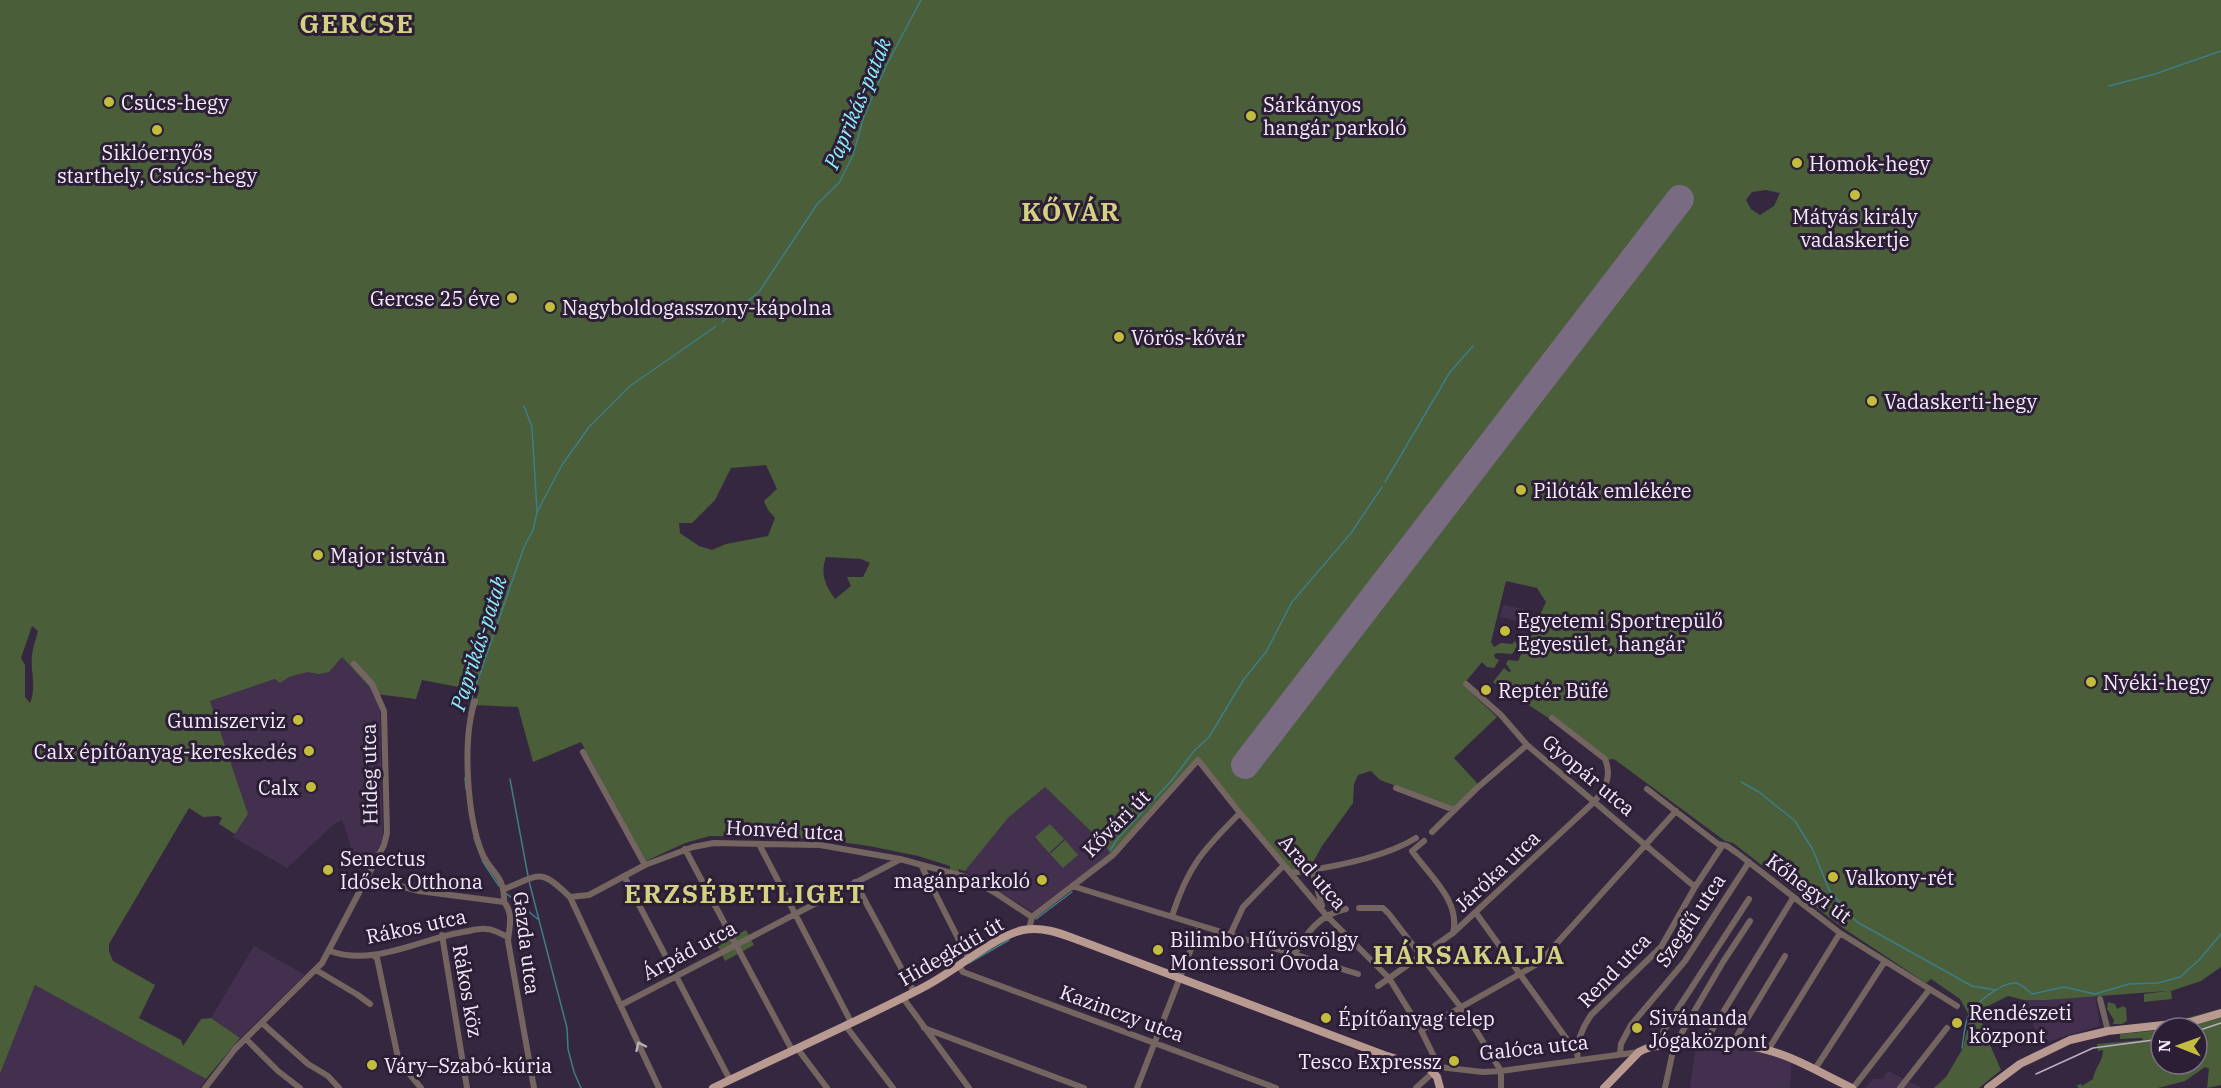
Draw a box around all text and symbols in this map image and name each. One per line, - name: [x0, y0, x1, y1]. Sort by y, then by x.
- district label: GERCSE: [299, 6, 415, 40]
- water label: Paprikás-patak: [816, 32, 898, 174]
- place label: Csúcs-hegy: [121, 89, 229, 116]
- place label: Sárkányos hangár parkoló: [1263, 91, 1407, 141]
- marker: Csúcs-hegy: [102, 95, 116, 109]
- marker: Sárkányos hangár parkoló: [1244, 109, 1258, 123]
- marker: Siklóernyős starthely, Csúcs-hegy: [150, 123, 164, 137]
- place label: Siklóernyős starthely, Csúcs-hegy: [57, 139, 257, 189]
- place label: Homok-hegy: [1809, 150, 1930, 177]
- marker: Homok-hegy: [1790, 156, 1804, 170]
- marker: Mátyás király vadaskertje: [1848, 188, 1862, 202]
- district label: KŐVÁR: [1021, 194, 1121, 228]
- place label: Mátyás király vadaskertje: [1792, 203, 1918, 253]
- place label: Gercse 25 éve: [370, 285, 500, 312]
- marker: Gercse 25 éve: [505, 291, 519, 305]
- place label: Nagyboldogasszony-kápolna: [562, 294, 832, 321]
- marker: Nagyboldogasszony-kápolna: [543, 300, 557, 314]
- place label: Vörös-kővár: [1131, 324, 1245, 351]
- marker: Vörös-kővár: [1112, 330, 1126, 344]
- place label: Vadaskerti-hegy: [1884, 388, 2037, 415]
- marker: Vadaskerti-hegy: [1865, 394, 1879, 408]
- place label: Pilóták emlékére: [1533, 477, 1692, 504]
- marker: Pilóták emlékére: [1514, 483, 1528, 497]
- place label: Major istván: [330, 542, 447, 569]
- marker: Major istván: [311, 548, 325, 562]
- water label: Paprikás-patak: [443, 571, 513, 715]
- place label: Egyetemi Sportrepülő Egyesület, hangár: [1517, 607, 1723, 657]
- marker: Egyetemi Sportrepülő Egyesület, hangár: [1498, 624, 1512, 638]
- place label: Nyéki-hegy: [2103, 669, 2211, 696]
- marker: Nyéki-hegy: [2084, 675, 2098, 689]
- place label: Reptér Büfé: [1498, 677, 1608, 704]
- marker: Reptér Büfé: [1479, 683, 1493, 697]
- place label: Gumiszerviz: [167, 707, 286, 734]
- marker: Gumiszerviz: [291, 713, 305, 727]
- street label: Hideg utca: [355, 723, 383, 825]
- street label: Gyopár utca: [1537, 728, 1641, 822]
- place label: Calx építőanyag-kereskedés: [34, 738, 297, 765]
- marker: Calx építőanyag-kereskedés: [302, 744, 316, 758]
- place label: Calx: [258, 774, 299, 801]
- marker: Calx: [304, 780, 318, 794]
- street label: Kővári út: [1076, 783, 1156, 863]
- street label: Honvéd utca: [725, 813, 845, 847]
- street label: Járóka utca: [1448, 824, 1546, 918]
- street label: Arad utca: [1273, 829, 1353, 915]
- place label: Senectus Idősek Otthona: [340, 845, 483, 895]
- street label: Kőhegyi út: [1761, 847, 1857, 929]
- marker: Senectus Idősek Otthona: [321, 863, 335, 877]
- place label: Valkony-rét: [1845, 864, 1954, 891]
- place label: magánparkoló: [893, 867, 1030, 894]
- street label: Szegfű utca: [1649, 868, 1731, 972]
- marker: Valkony-rét: [1826, 870, 1840, 884]
- marker: magánparkoló: [1035, 873, 1049, 887]
- district label: ERZSÉBETLIGET: [624, 876, 866, 910]
- street label: Gazda utca: [507, 890, 547, 996]
- street label: Rákos utca: [363, 902, 469, 950]
- street label: Hidegkúti út: [894, 910, 1008, 992]
- street label: Árpád utca: [637, 914, 741, 986]
- place label: Bilimbo Hűvösvölgy Montessori Óvoda: [1170, 926, 1358, 976]
- street label: Rend utca: [1572, 927, 1656, 1013]
- district label: HÁRSAKALJA: [1373, 937, 1565, 971]
- street label: Rákos köz: [447, 942, 489, 1040]
- marker: Bilimbo Hűvösvölgy Montessori Óvoda: [1151, 943, 1165, 957]
- street label: Kazinczy utca: [1056, 978, 1188, 1048]
- place label: Rendészeti központ: [1969, 999, 2072, 1049]
- place label: Sivánanda Jógaközpont: [1649, 1004, 1767, 1054]
- place label: Építőanyag telep: [1338, 1005, 1495, 1032]
- marker: Építőanyag telep: [1319, 1011, 1333, 1025]
- marker: Rendészeti központ: [1950, 1016, 1964, 1030]
- north arrow: [2149, 1016, 2209, 1076]
- marker: Sivánanda Jógaközpont: [1630, 1021, 1644, 1035]
- street label: Galóca utca: [1478, 1028, 1590, 1066]
- text: N: [2154, 1039, 2174, 1052]
- one-way arrow: [635, 1042, 647, 1053]
- place label: Tesco Expressz: [1298, 1048, 1442, 1075]
- place label: Váry–Szabó-kúria: [384, 1052, 552, 1079]
- marker: Tesco Expressz: [1447, 1054, 1461, 1068]
- marker: Váry–Szabó-kúria: [365, 1058, 379, 1072]

